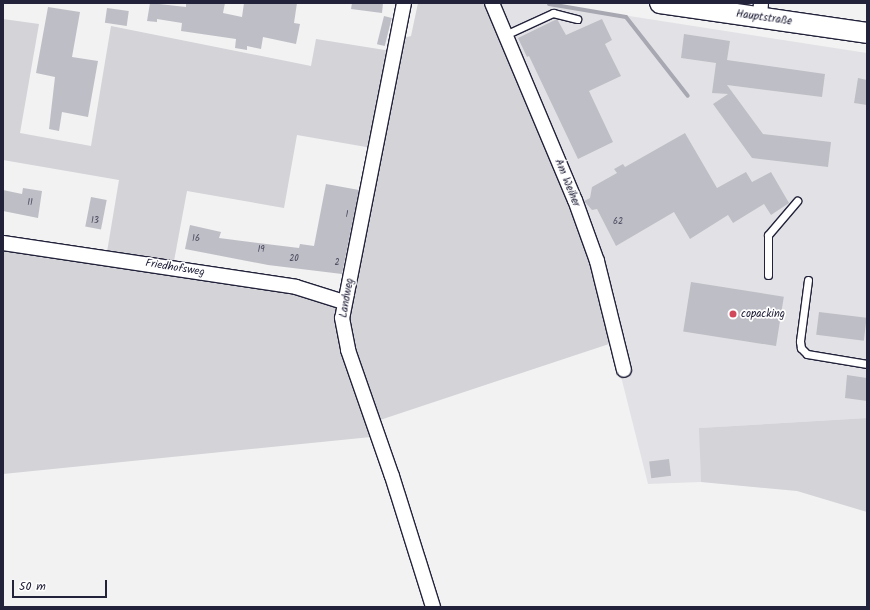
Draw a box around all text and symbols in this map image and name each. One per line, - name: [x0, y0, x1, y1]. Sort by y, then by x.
- street label: Hauptstraße: [735, 8, 793, 28]
- street label: Am Weiher: [551, 157, 583, 209]
- house number: 11: [27, 198, 33, 208]
- house number: 1: [346, 210, 348, 220]
- house number: 13: [91, 216, 99, 226]
- house number: 62: [613, 217, 623, 227]
- house number: 16: [192, 234, 200, 244]
- house number: 19: [257, 245, 265, 255]
- house number: 20: [289, 254, 299, 264]
- street label: Friedhofsweg: [144, 257, 206, 279]
- house number: 2: [334, 258, 340, 268]
- street label: Landweg: [337, 277, 357, 319]
- place label: copacking: [741, 307, 785, 321]
- marker: copacking: [728, 309, 738, 319]
- scale bar: [14, 572, 109, 598]
- text: 50 m: [19, 577, 46, 596]

